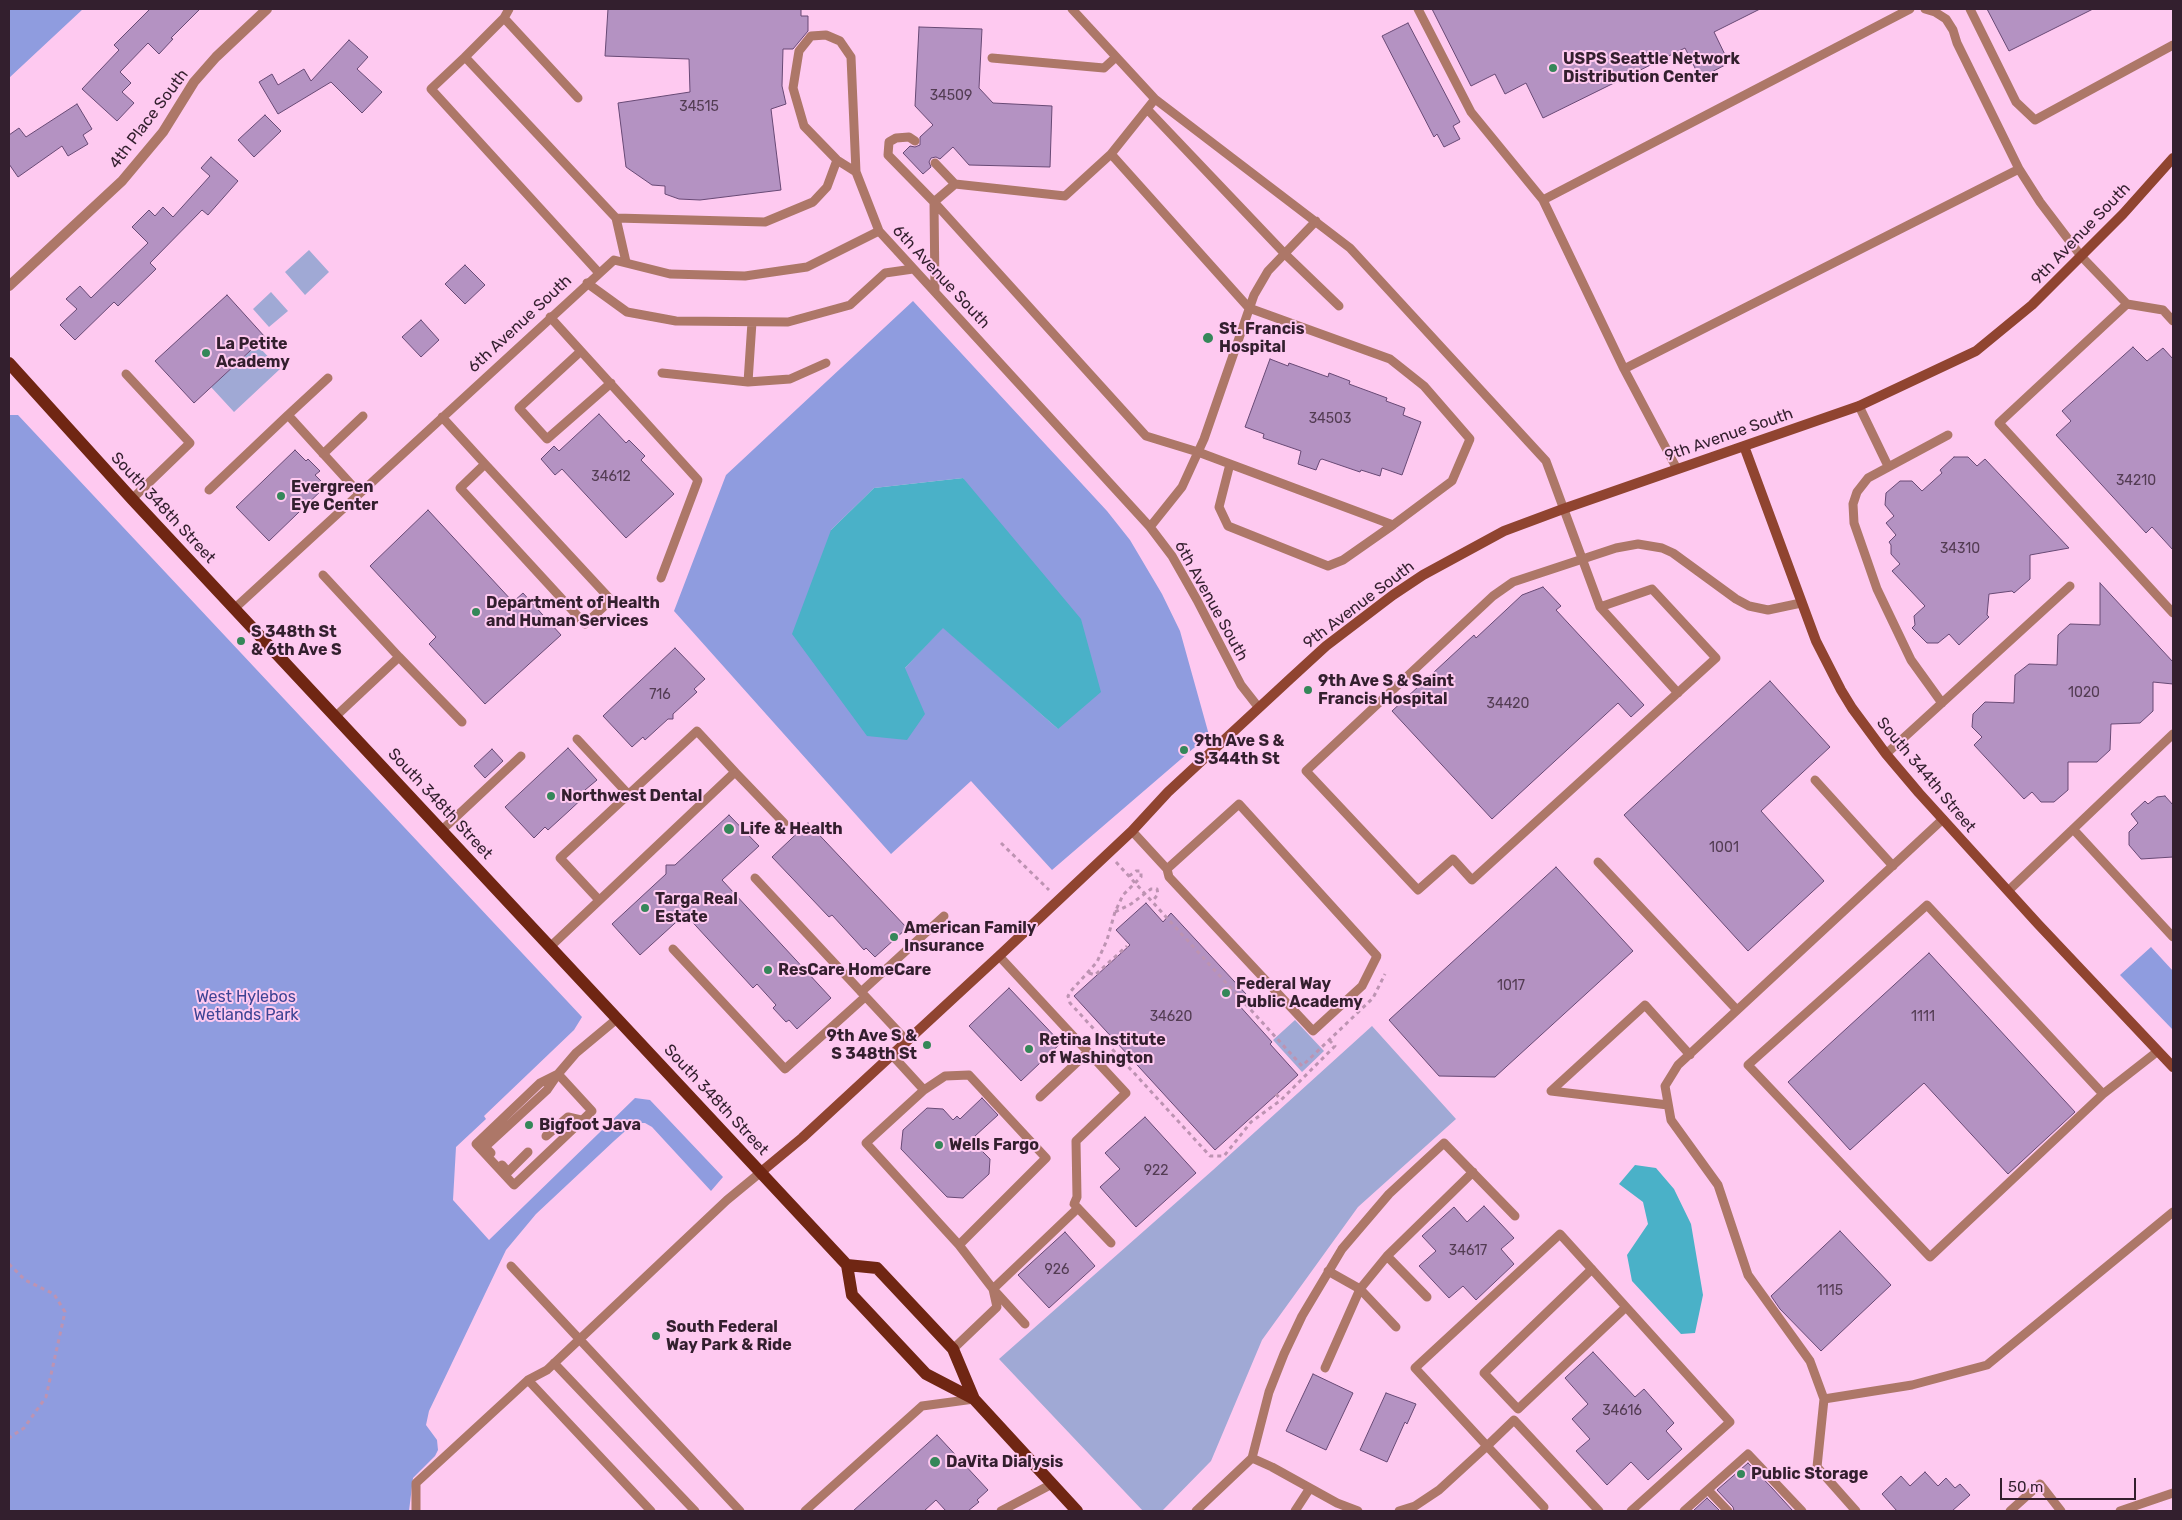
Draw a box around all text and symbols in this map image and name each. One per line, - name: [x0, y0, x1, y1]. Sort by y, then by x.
- place label: USPS Seattle Network Distribution Center: [1563, 49, 1740, 87]
- marker: USPS Seattle Network Distribution Center: [1547, 62, 1559, 74]
- street label: 4th Place South: [105, 66, 193, 172]
- house number: 34509: [930, 88, 972, 104]
- house number: 34515: [679, 99, 719, 115]
- street label: 9th Avenue South: [2028, 179, 2134, 289]
- street label: 6th Avenue South: [888, 221, 994, 333]
- street label: 6th Avenue South: [464, 271, 576, 377]
- place label: St. Francis Hospital: [1219, 319, 1304, 357]
- marker: St. Francis Hospital: [1201, 331, 1215, 345]
- place label: La Petite Academy: [216, 334, 290, 372]
- marker: La Petite Academy: [200, 347, 212, 359]
- street label: 9th Avenue South: [1662, 404, 1796, 466]
- house number: 34503: [1309, 411, 1351, 427]
- street label: South 348th Street: [107, 449, 219, 567]
- house number: 34612: [591, 469, 631, 485]
- house number: 34210: [2116, 473, 2156, 489]
- place label: Evergreen Eye Center: [291, 477, 378, 515]
- marker: Evergreen Eye Center: [275, 490, 287, 502]
- street label: 6th Avenue South: [1170, 538, 1252, 664]
- house number: 34310: [1940, 541, 1980, 557]
- street label: 9th Avenue South: [1300, 557, 1418, 653]
- place label: Department of Health and Human Services: [486, 593, 660, 631]
- marker: Department of Health and Human Services: [470, 606, 482, 618]
- place label: S 348th St & 6th Ave S: [251, 622, 342, 660]
- marker: S 348th St & 6th Ave S: [235, 635, 247, 647]
- place label: 9th Ave S & Saint Francis Hospital: [1318, 671, 1454, 709]
- marker: 9th Ave S & Saint Francis Hospital: [1302, 684, 1314, 696]
- house number: 1020: [2068, 685, 2100, 701]
- house number: 716: [649, 687, 671, 703]
- house number: 34420: [1487, 696, 1529, 712]
- street label: South 344th Street: [1872, 714, 1980, 836]
- place label: 9th Ave S & S 344th St: [1194, 731, 1284, 769]
- marker: 9th Ave S & S 344th St: [1178, 744, 1190, 756]
- street label: South 348th Street: [384, 745, 496, 863]
- place label: Northwest Dental: [561, 786, 702, 806]
- marker: Northwest Dental: [545, 790, 557, 802]
- place label: Life & Health: [740, 819, 843, 839]
- marker: Life & Health: [722, 822, 736, 836]
- house number: 1001: [1709, 840, 1739, 856]
- place label: Targa Real Estate: [655, 889, 738, 927]
- marker: Targa Real Estate: [639, 902, 651, 914]
- place label: American Family Insurance: [904, 918, 1036, 956]
- marker: American Family Insurance: [888, 931, 900, 943]
- place label: ResCare HomeCare: [778, 960, 931, 980]
- marker: ResCare HomeCare: [762, 964, 774, 976]
- place label: Federal Way Public Academy: [1236, 974, 1363, 1012]
- house number: 1017: [1497, 978, 1525, 994]
- park label: West Hylebos Wetlands Park: [194, 987, 298, 1025]
- marker: Federal Way Public Academy: [1220, 987, 1232, 999]
- house number: 34620: [1150, 1009, 1192, 1025]
- house number: 1111: [1911, 1009, 1935, 1025]
- place label: 9th Ave S & S 348th St: [827, 1026, 917, 1064]
- place label: Retina Institute of Washington: [1039, 1030, 1166, 1068]
- marker: 9th Ave S & S 348th St: [921, 1039, 933, 1051]
- street label: South 348th Street: [660, 1041, 772, 1159]
- marker: Retina Institute of Washington: [1023, 1043, 1035, 1055]
- place label: Bigfoot Java: [539, 1115, 641, 1135]
- marker: Bigfoot Java: [523, 1119, 535, 1131]
- place label: Wells Fargo: [949, 1135, 1039, 1155]
- marker: Wells Fargo: [933, 1139, 945, 1151]
- house number: 922: [1144, 1163, 1168, 1179]
- house number: 34617: [1449, 1243, 1487, 1259]
- house number: 926: [1045, 1262, 1069, 1278]
- house number: 1115: [1817, 1283, 1843, 1299]
- place label: South Federal Way Park & Ride: [666, 1317, 792, 1355]
- marker: South Federal Way Park & Ride: [650, 1330, 662, 1342]
- house number: 34616: [1602, 1403, 1642, 1419]
- place label: DaVita Dialysis: [946, 1452, 1063, 1472]
- marker: DaVita Dialysis: [928, 1455, 942, 1469]
- place label: Public Storage: [1751, 1464, 1868, 1484]
- marker: Public Storage: [1735, 1468, 1747, 1480]
- scale bar: [2002, 1468, 2138, 1500]
- text: 50 m: [2008, 1478, 2043, 1496]

